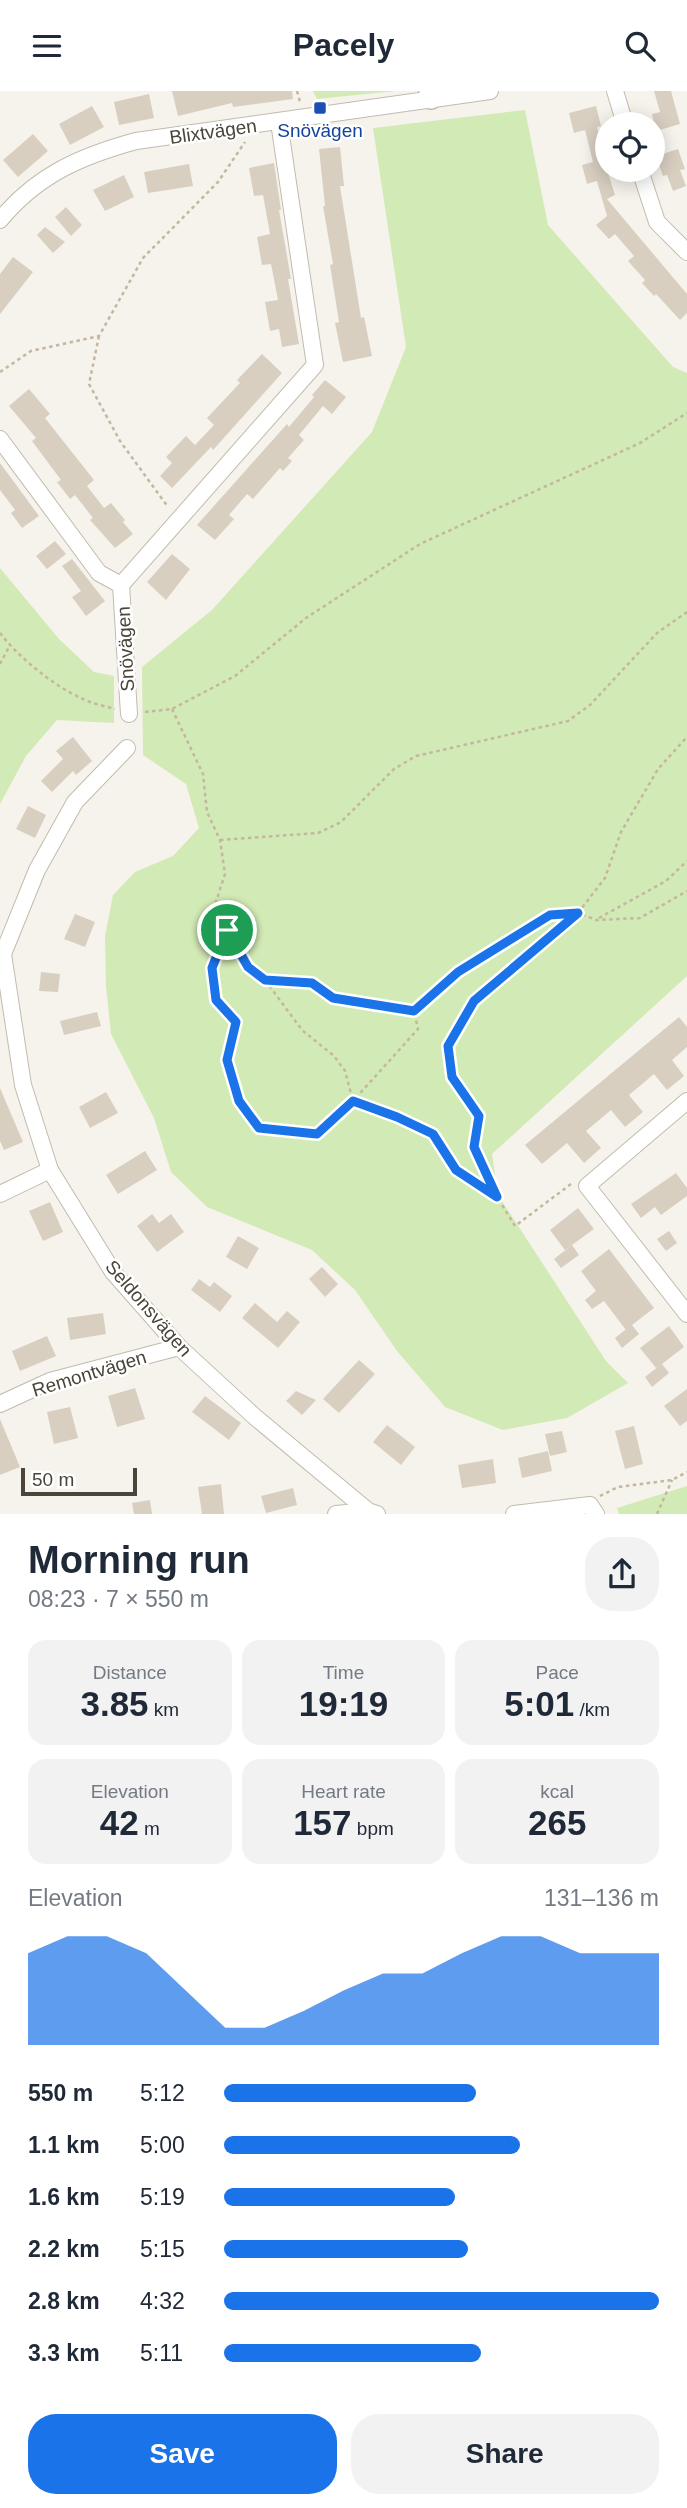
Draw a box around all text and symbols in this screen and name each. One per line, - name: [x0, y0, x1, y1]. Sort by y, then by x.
- icon: menu: [28, 27, 66, 65]
- text: Pacely: [293, 27, 394, 63]
- icon: search: [621, 27, 659, 65]
- marker: Snövägen: [312, 100, 328, 116]
- map controls: [595, 112, 665, 182]
- button: locate: [595, 112, 665, 182]
- street label: Blixtvägen: [168, 115, 258, 148]
- place label: Snövägen: [277, 120, 363, 141]
- street label: Snövägen: [113, 606, 138, 692]
- pin: [197, 900, 257, 960]
- icon: arrive: [208, 911, 246, 949]
- street label: Seldonsvägen: [101, 1256, 196, 1361]
- street label: Remontvägen: [30, 1346, 149, 1401]
- scale bar: [21, 1465, 136, 1497]
- text: 50 m: [32, 1469, 74, 1490]
- button: share: [585, 1537, 659, 1611]
- text: Morning run: [28, 1539, 250, 1581]
- text: 08:23 · 7 × 550 m: [28, 1586, 209, 1612]
- text: Distance: [93, 1662, 167, 1683]
- text: Time: [323, 1662, 364, 1683]
- text: Pace: [536, 1662, 579, 1683]
- text: 3.85: [80, 1684, 149, 1723]
- text: 19:19: [299, 1684, 388, 1723]
- text: 5:01: [504, 1684, 574, 1723]
- text: km: [149, 1699, 179, 1720]
- text: /km: [574, 1699, 610, 1720]
- text: Elevation: [91, 1781, 169, 1802]
- text: Heart rate: [301, 1781, 386, 1802]
- text: kcal: [540, 1781, 574, 1802]
- text: 42: [100, 1803, 139, 1842]
- text: 157: [293, 1803, 352, 1842]
- text: 265: [528, 1803, 586, 1842]
- text: m: [139, 1818, 160, 1839]
- text: bpm: [352, 1818, 394, 1839]
- text: Elevation: [28, 1885, 123, 1911]
- text: 131–136 m: [544, 1885, 659, 1911]
- text: 550 m: [28, 2080, 93, 2106]
- text: 5:12: [140, 2080, 185, 2106]
- text: 1.1 km: [28, 2132, 100, 2158]
- text: 5:00: [140, 2132, 185, 2158]
- text: 1.6 km: [28, 2184, 100, 2210]
- text: 5:19: [140, 2184, 185, 2210]
- text: 2.2 km: [28, 2236, 100, 2262]
- text: 5:15: [140, 2236, 185, 2262]
- text: 2.8 km: [28, 2288, 100, 2314]
- text: 4:32: [140, 2288, 185, 2314]
- text: 3.3 km: [28, 2340, 100, 2366]
- text: 5:11: [140, 2340, 183, 2366]
- button: Save: [28, 2414, 337, 2494]
- button: Share: [351, 2414, 659, 2494]

